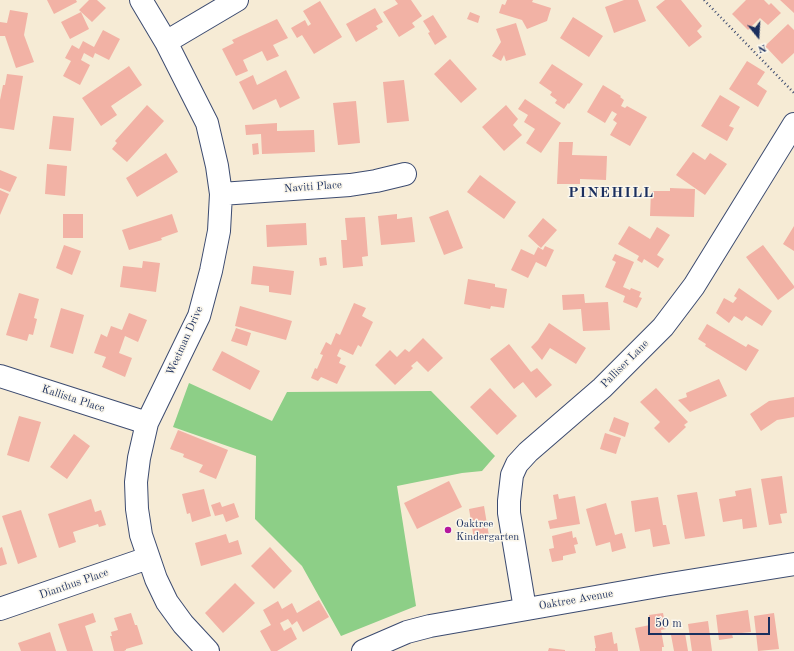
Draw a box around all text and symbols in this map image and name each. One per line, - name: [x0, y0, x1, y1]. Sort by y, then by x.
- north arrow: [738, 16, 778, 56]
- text: N: [756, 41, 768, 54]
- street label: Naviti Place: [284, 178, 342, 196]
- district label: PINEHILL: [568, 184, 654, 202]
- street label: Weetman Drive: [164, 304, 206, 378]
- street label: Palliser Lane: [598, 337, 652, 391]
- street label: Kallista Place: [40, 383, 106, 415]
- place label: Oaktree Kindergarten: [456, 517, 519, 543]
- marker: Oaktree Kindergarten: [443, 525, 453, 535]
- street label: Dianthus Place: [38, 566, 110, 602]
- street label: Oaktree Avenue: [538, 587, 614, 613]
- scale bar: [650, 609, 772, 635]
- text: 50 m: [655, 618, 682, 630]

